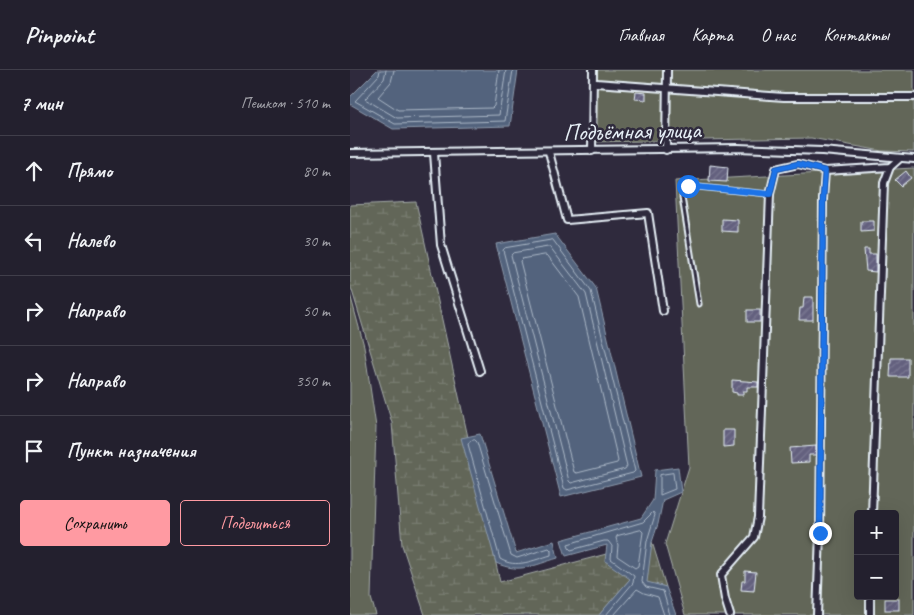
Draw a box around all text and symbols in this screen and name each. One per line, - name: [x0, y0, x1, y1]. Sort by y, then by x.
- text: Pinpoint: [25, 20, 94, 50]
- text: Главная: [619, 24, 664, 46]
- text: Карта: [692, 24, 733, 46]
- text: О нас: [761, 24, 796, 46]
- text: Контакты: [824, 24, 889, 46]
- text: 7 мин: [20, 90, 63, 116]
- text: Пешком · 510 m: [241, 93, 330, 113]
- street label: Подъёмная улица: [563, 115, 702, 147]
- icon: ahead: [20, 157, 48, 185]
- text: Прямо: [67, 159, 112, 183]
- text: 80 m: [303, 161, 330, 181]
- route start: [677, 175, 700, 198]
- icon: left: [20, 227, 48, 255]
- text: Налево: [67, 229, 115, 253]
- text: 30 m: [303, 231, 330, 251]
- icon: right: [20, 297, 48, 325]
- text: Направо: [67, 299, 125, 323]
- text: 50 m: [303, 301, 330, 321]
- icon: right: [20, 367, 48, 395]
- text: Направо: [67, 369, 125, 393]
- text: 350 m: [296, 371, 330, 391]
- icon: arrive: [20, 437, 48, 465]
- text: Пункт назначения: [67, 439, 196, 463]
- button: Сохранить: [20, 500, 170, 546]
- button: Поделиться: [180, 500, 330, 546]
- map controls: [854, 510, 899, 600]
- button: +: [854, 510, 899, 555]
- route end: [809, 522, 832, 545]
- button: −: [854, 555, 899, 600]

